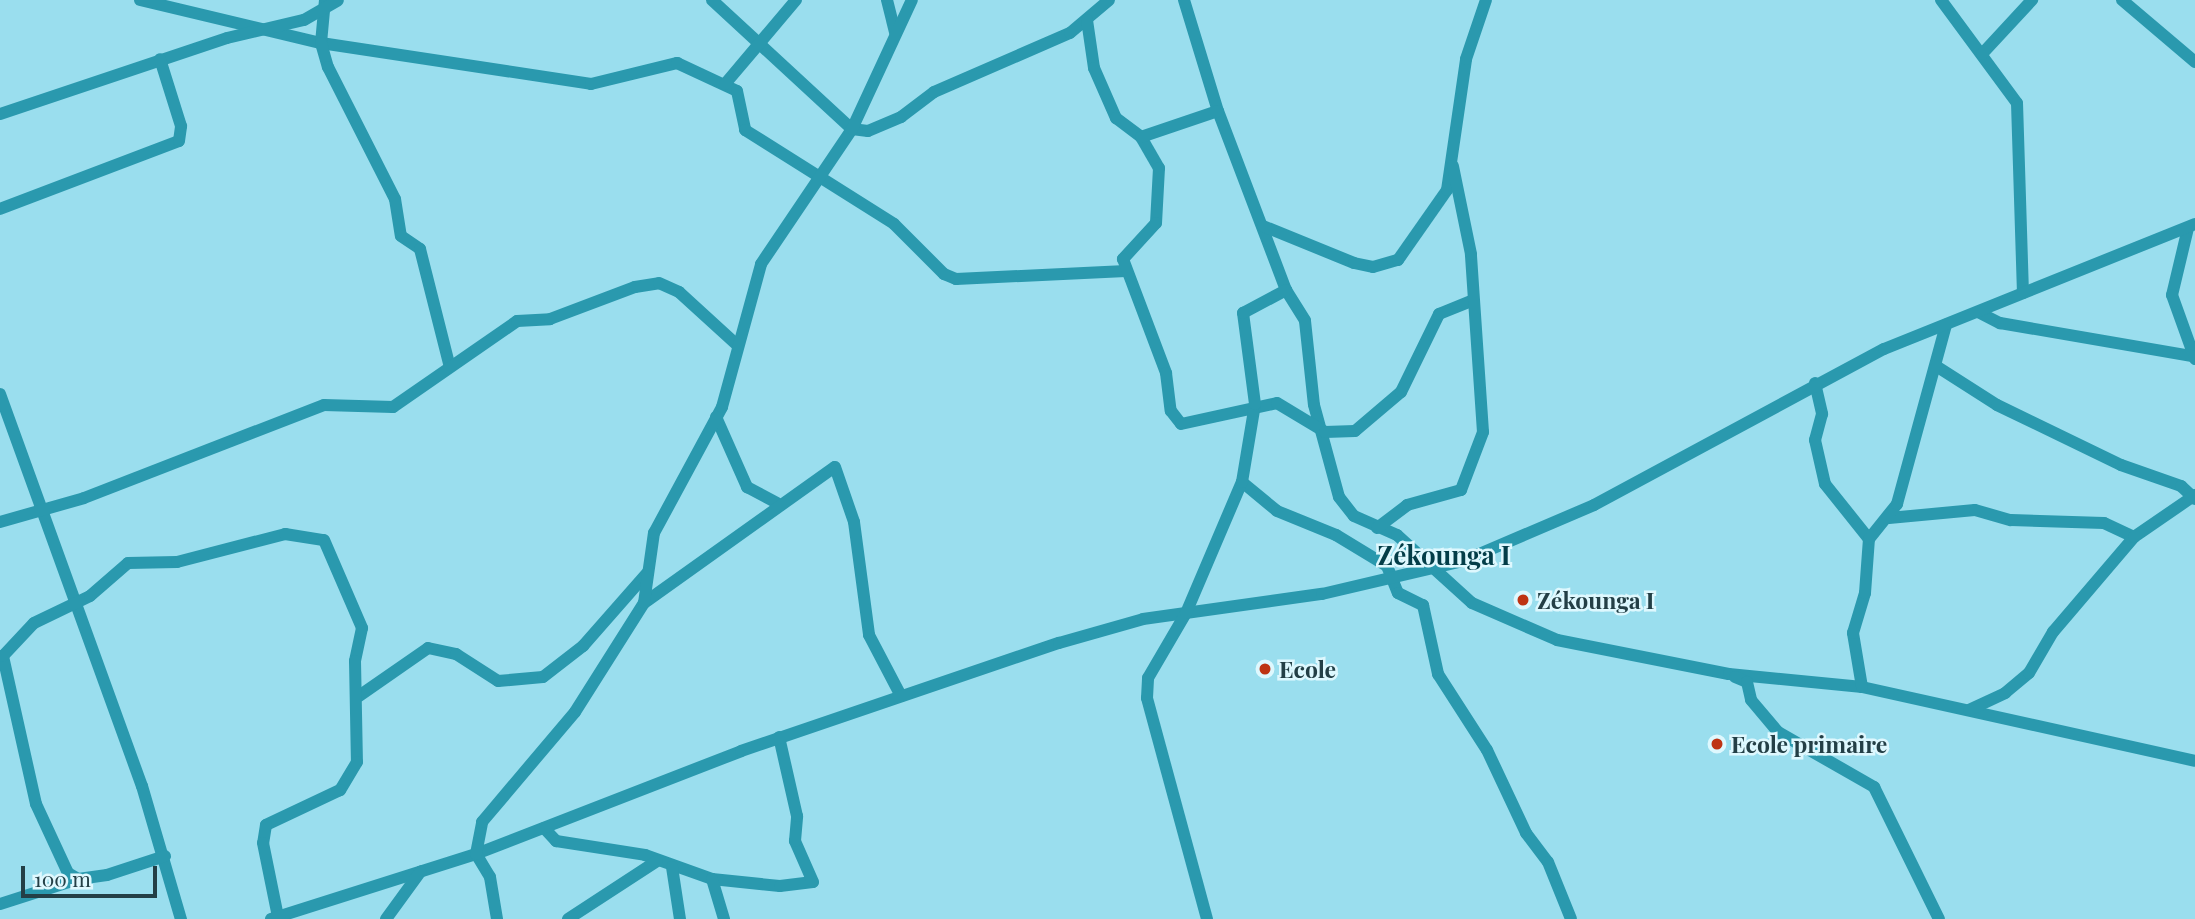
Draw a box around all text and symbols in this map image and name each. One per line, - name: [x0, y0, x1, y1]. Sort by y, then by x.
- district label: Zékounga I: [1378, 539, 1510, 571]
- place label: Zékounga I: [1537, 586, 1655, 614]
- marker: Zékounga I: [1515, 592, 1531, 608]
- place label: Ecole: [1279, 655, 1336, 683]
- marker: Ecole: [1257, 661, 1273, 677]
- place label: Ecole primaire: [1731, 730, 1887, 758]
- marker: Ecole primaire: [1709, 736, 1725, 752]
- scale bar: [24, 852, 161, 896]
- text: 100 m: [34, 864, 91, 892]

